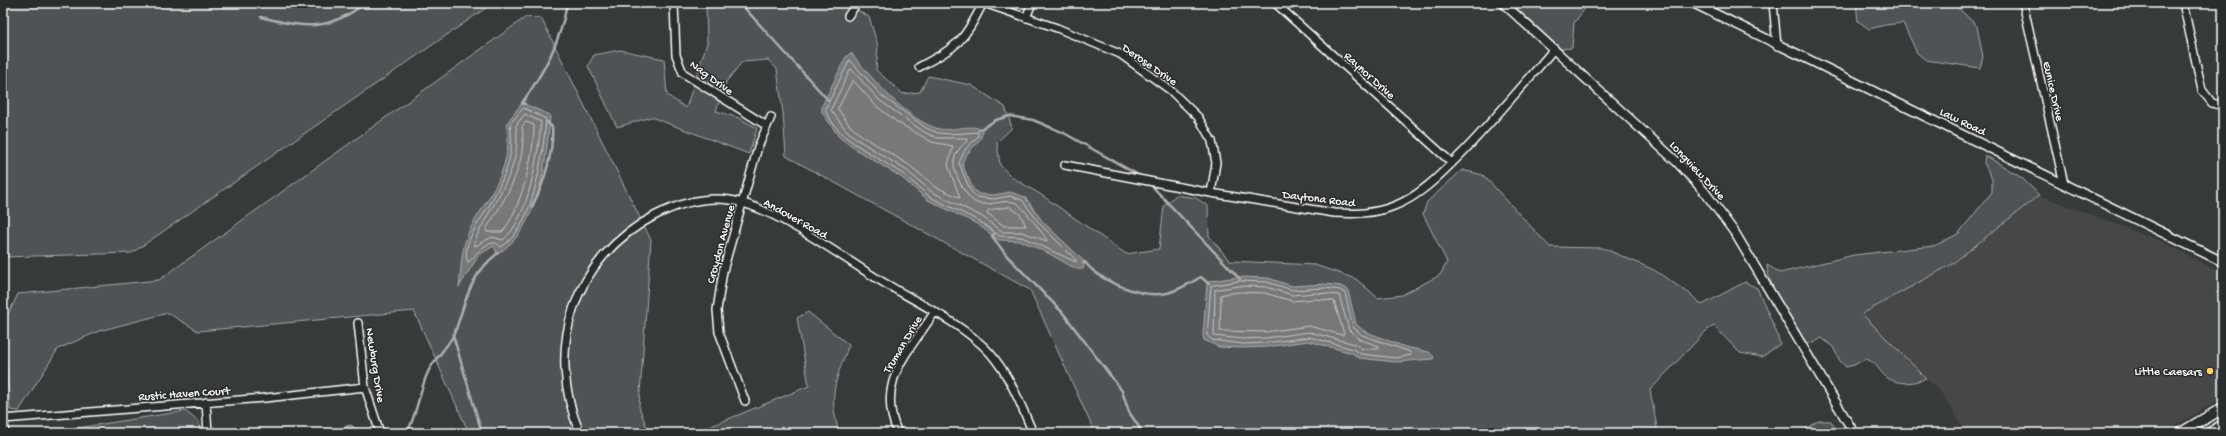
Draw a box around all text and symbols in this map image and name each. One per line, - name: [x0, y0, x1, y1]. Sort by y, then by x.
- street label: Derose Drive: [1118, 41, 1180, 90]
- street label: Raynor Drive: [1340, 50, 1398, 104]
- street label: Nag Drive: [686, 58, 736, 100]
- street label: Eunice Drive: [2038, 60, 2066, 123]
- street label: Law Road: [1937, 106, 1988, 140]
- street label: Longview Drive: [1666, 139, 1728, 204]
- street label: Daytona Road: [1281, 188, 1357, 211]
- street label: Andover Road: [761, 196, 830, 244]
- street label: Croydon Avenue: [705, 203, 739, 285]
- street label: Truman Drive: [881, 313, 927, 377]
- street label: Newburg Drive: [361, 327, 387, 404]
- place label: Little Caesars: [2134, 366, 2203, 380]
- marker: Little Caesars: [2205, 366, 2215, 376]
- street label: Rustic Haven Court: [138, 385, 232, 405]

